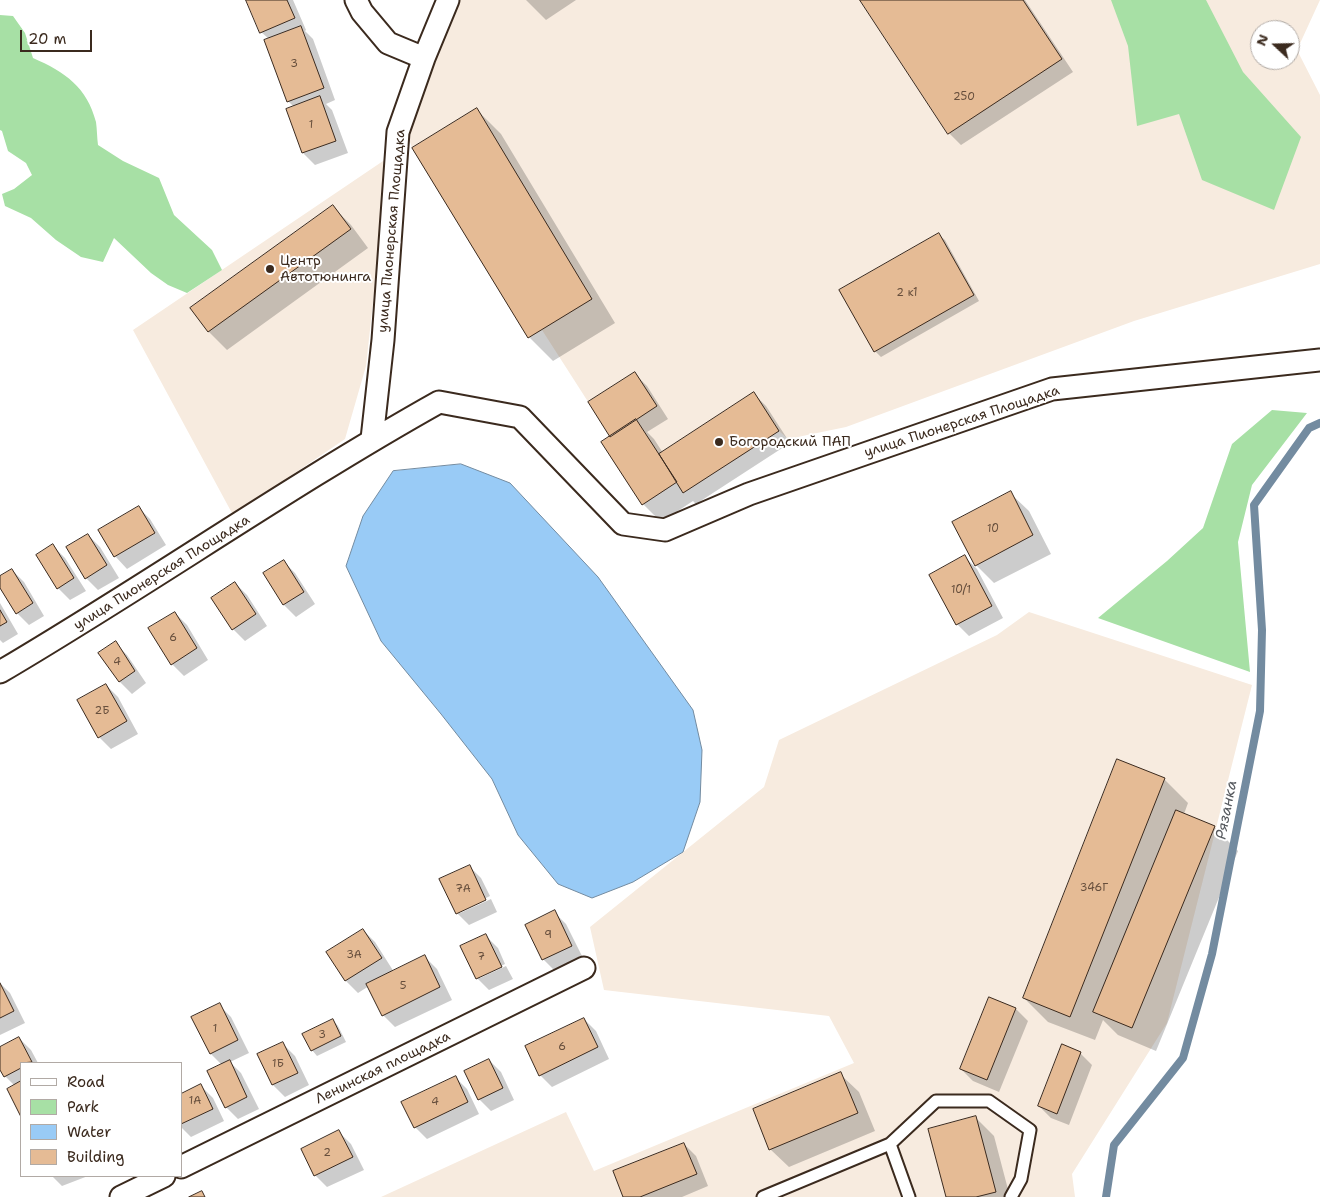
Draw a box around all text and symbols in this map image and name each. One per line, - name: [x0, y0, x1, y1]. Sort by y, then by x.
- scale bar: [22, 20, 95, 52]
- north arrow: [1250, 20, 1300, 70]
- text: 20 m: [28, 29, 67, 49]
- text: N: [1252, 32, 1272, 48]
- house number: 3: [290, 57, 298, 71]
- house number: 250: [953, 90, 975, 104]
- house number: 1: [309, 118, 313, 132]
- street label: улица Пионерская Площадка: [375, 128, 409, 334]
- place label: Центр Автотюнинга: [280, 253, 371, 286]
- marker: Центр Автотюнинга: [264, 263, 276, 275]
- house number: 2 к1: [896, 286, 918, 300]
- street label: улица Пионерская Площадка: [862, 382, 1062, 462]
- place label: Богородский ПАП: [729, 434, 851, 450]
- marker: Богородский ПАП: [713, 436, 725, 448]
- street label: улица Пионерская Площадка: [71, 512, 253, 634]
- house number: 10: [987, 522, 999, 536]
- house number: 10/1: [951, 583, 971, 597]
- house number: 6: [169, 631, 177, 645]
- house number: 4: [113, 655, 121, 669]
- house number: 2Б: [95, 704, 109, 718]
- water label: Рязанка: [1212, 779, 1242, 841]
- house number: 346Г: [1080, 881, 1108, 895]
- house number: 7А: [455, 882, 471, 896]
- house number: 9: [544, 928, 552, 942]
- house number: 3А: [346, 948, 362, 962]
- house number: 7: [477, 950, 485, 964]
- house number: 5: [400, 979, 406, 993]
- house number: 1: [213, 1022, 217, 1036]
- street label: Ленинская площадка: [313, 1028, 453, 1108]
- house number: 3: [318, 1028, 326, 1042]
- house number: 6: [558, 1040, 566, 1054]
- house number: 1Б: [272, 1057, 284, 1071]
- legend: [20, 1062, 182, 1177]
- text: Road: [67, 1072, 105, 1092]
- house number: 1А: [189, 1094, 201, 1108]
- house number: 4: [431, 1095, 439, 1109]
- text: Park: [67, 1097, 99, 1117]
- text: Water: [67, 1122, 111, 1142]
- house number: 2: [323, 1146, 331, 1160]
- text: Building: [67, 1147, 124, 1167]

